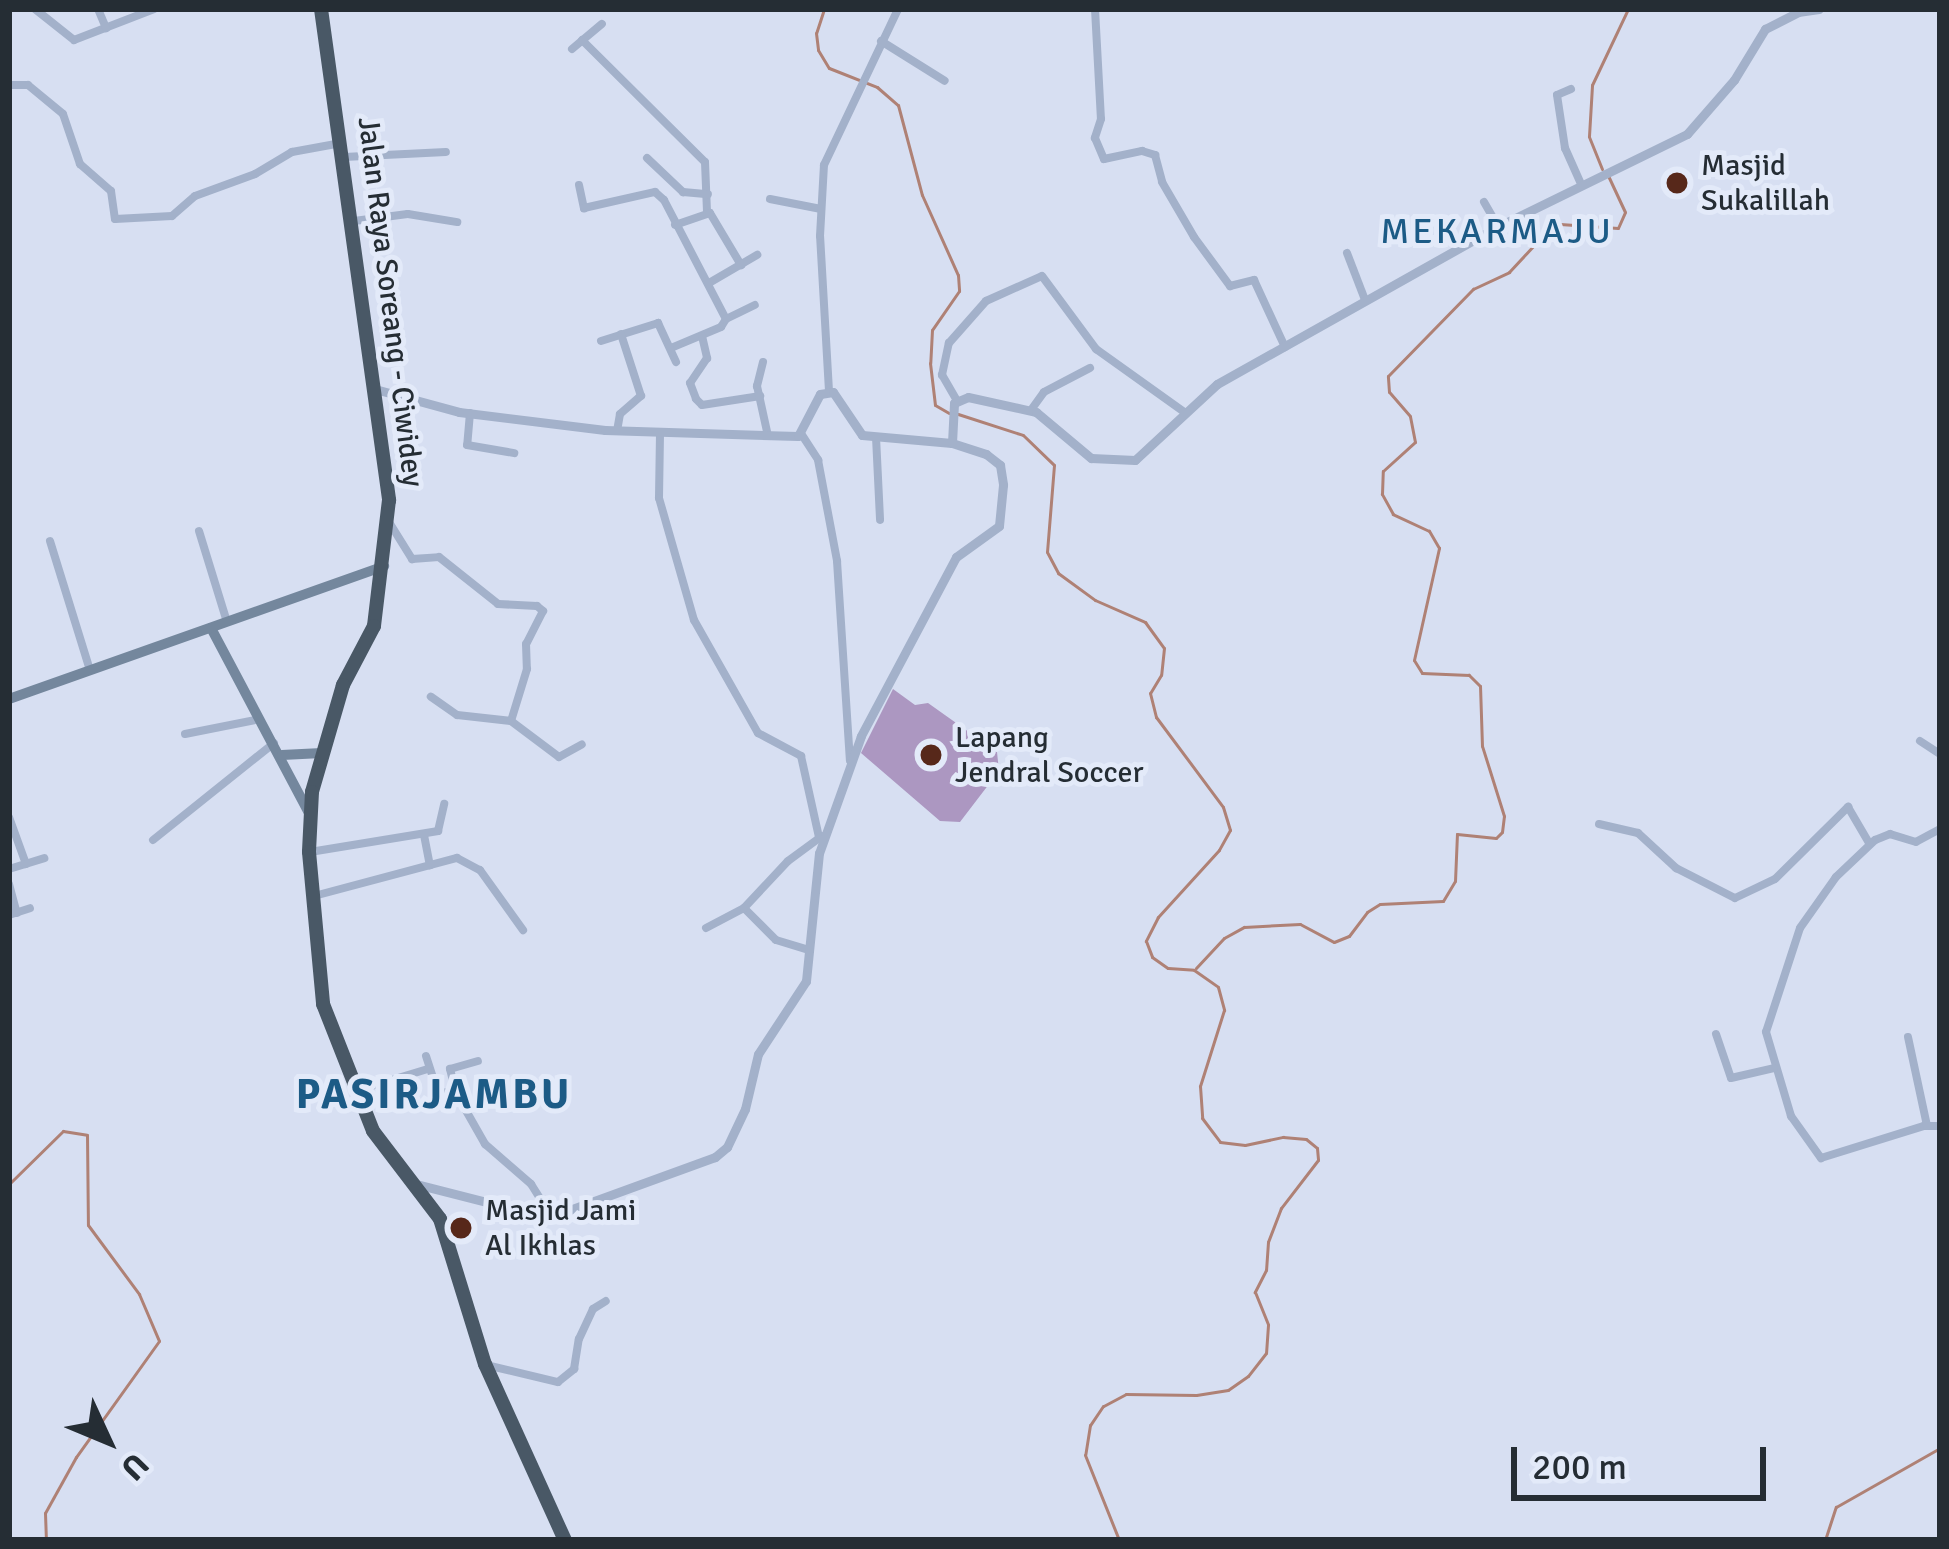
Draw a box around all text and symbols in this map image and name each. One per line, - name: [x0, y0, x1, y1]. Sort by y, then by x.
- street label: Jalan Raya Soreang - Ciwidey: [349, 115, 431, 489]
- place label: Masjid Sukalillah: [1701, 148, 1830, 219]
- marker: Masjid Sukalillah: [1664, 170, 1690, 196]
- district label: MEKARMAJU: [1380, 210, 1614, 254]
- place label: Lapang Jendral Soccer: [955, 720, 1143, 790]
- marker: Lapang Jendral Soccer: [918, 742, 944, 768]
- district label: PASIRJAMBU: [296, 1070, 572, 1120]
- place label: Masjid Jami Al Ikhlas: [485, 1193, 636, 1264]
- marker: Masjid Jami Al Ikhlas: [448, 1215, 474, 1241]
- north arrow: [48, 1381, 168, 1501]
- scale bar: [1517, 1423, 1772, 1497]
- text: U: [112, 1444, 157, 1489]
- text: 200 m: [1532, 1445, 1627, 1490]

